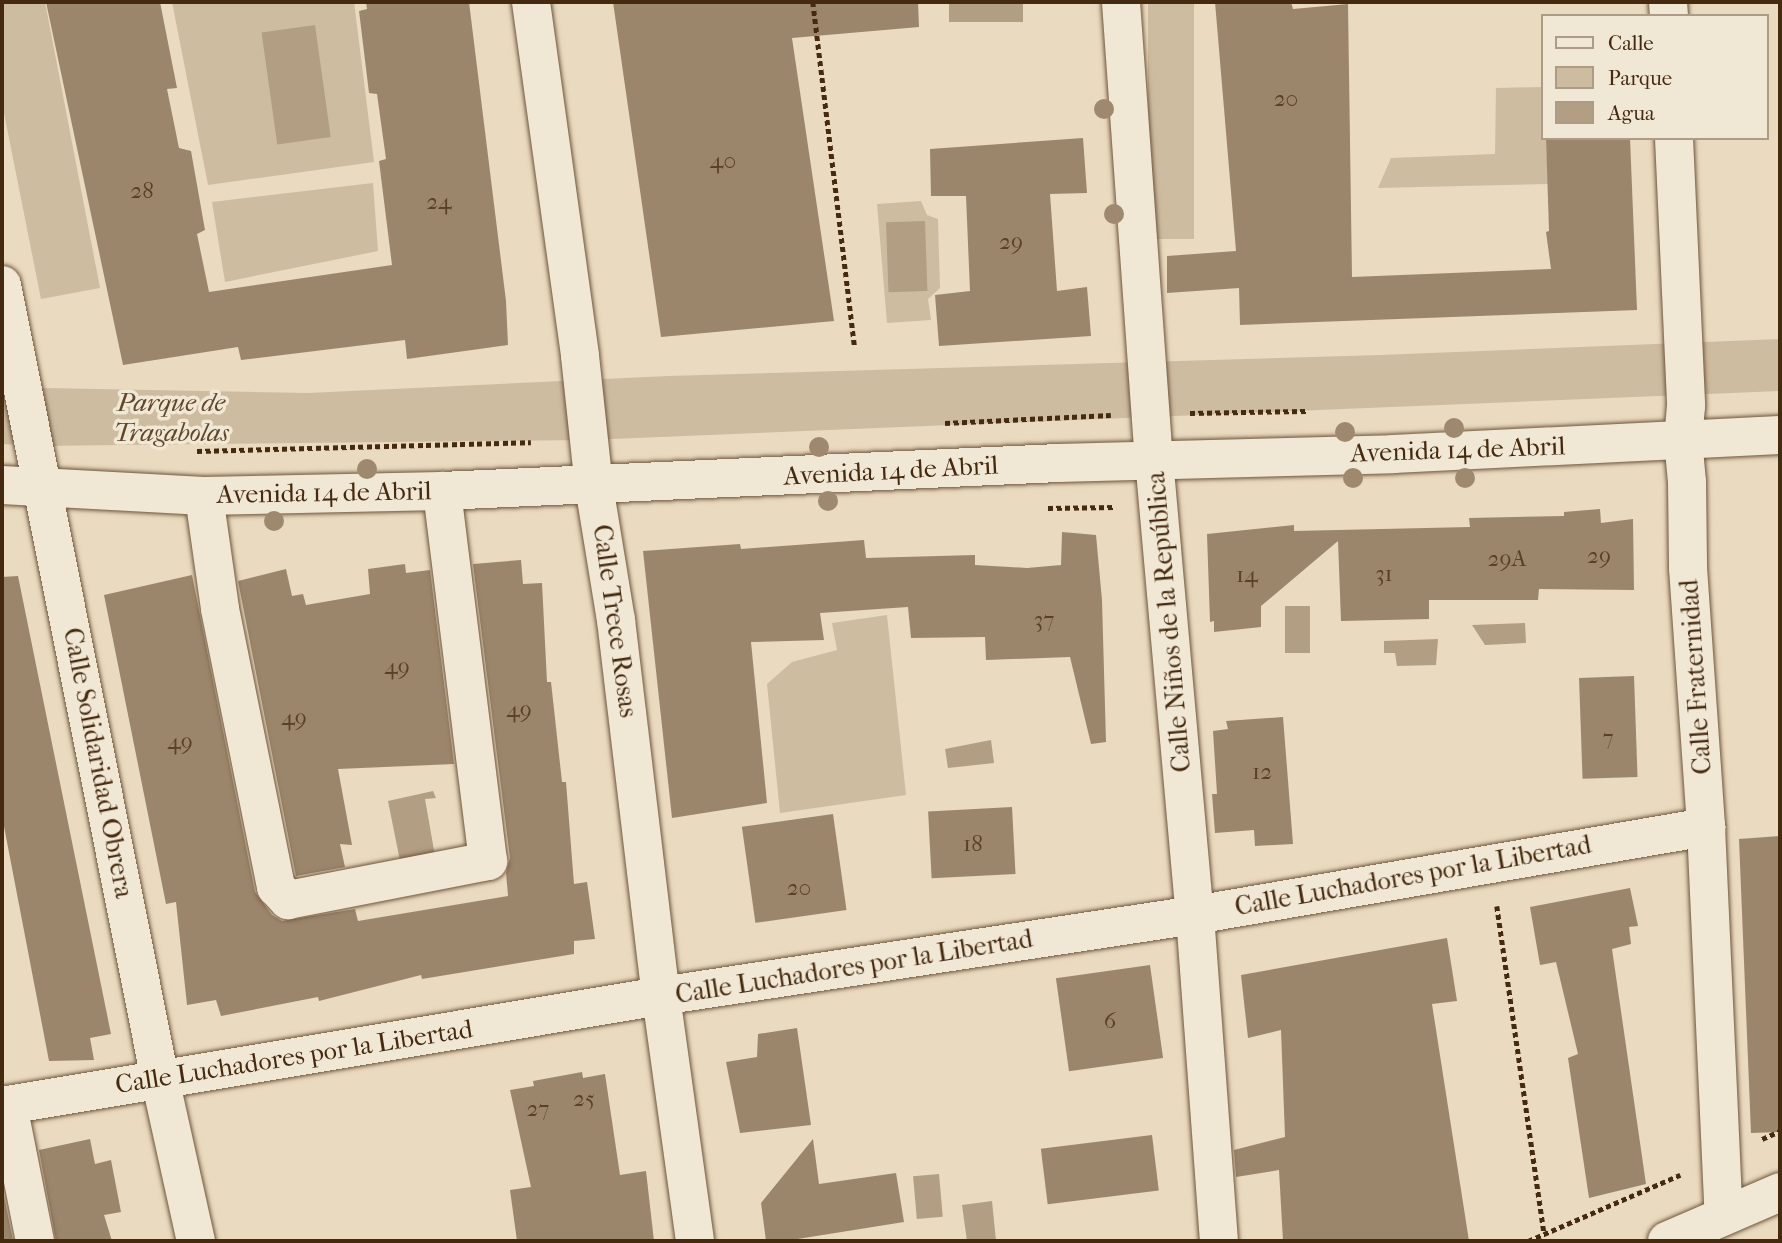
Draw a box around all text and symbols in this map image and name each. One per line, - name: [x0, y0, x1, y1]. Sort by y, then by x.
- legend: [1540, 14, 1768, 140]
- text: Calle: [1608, 31, 1654, 55]
- text: Parque: [1608, 66, 1672, 90]
- house number: 20: [1274, 85, 1298, 113]
- text: Agua: [1608, 101, 1655, 125]
- house number: 40: [710, 147, 736, 175]
- house number: 28: [130, 177, 154, 205]
- house number: 24: [426, 188, 452, 216]
- house number: 29: [999, 228, 1023, 256]
- park label: Parque de Tragabolas: [113, 387, 229, 448]
- street label: Avenida 14 de Abril: [1350, 431, 1566, 469]
- street label: Avenida 14 de Abril: [783, 450, 999, 492]
- street label: Calle Niños de la República: [1140, 470, 1198, 774]
- street label: Avenida 14 de Abril: [216, 476, 432, 510]
- street label: Calle Trece Rosas: [586, 523, 644, 719]
- house number: 29: [1587, 542, 1611, 570]
- house number: 29A: [1488, 545, 1526, 573]
- house number: 31: [1375, 560, 1393, 588]
- house number: 14: [1236, 561, 1258, 589]
- street label: Calle Fraternidad: [1674, 578, 1718, 776]
- house number: 37: [1034, 606, 1054, 634]
- street label: Calle Solidaridad Obrera: [56, 625, 140, 901]
- house number: 49: [384, 653, 410, 681]
- house number: 49: [506, 696, 532, 724]
- house number: 49: [281, 704, 307, 732]
- house number: 7: [1602, 724, 1614, 752]
- house number: 49: [167, 728, 193, 756]
- house number: 12: [1252, 758, 1272, 786]
- street label: Calle Luchadores por la Libertad: [1232, 829, 1594, 923]
- house number: 18: [963, 830, 983, 858]
- house number: 20: [787, 874, 811, 902]
- street label: Calle Luchadores por la Libertad: [673, 923, 1035, 1011]
- house number: 6: [1104, 1007, 1116, 1035]
- street label: Calle Luchadores por la Libertad: [113, 1013, 475, 1101]
- house number: 25: [573, 1085, 595, 1113]
- house number: 27: [527, 1095, 549, 1123]

